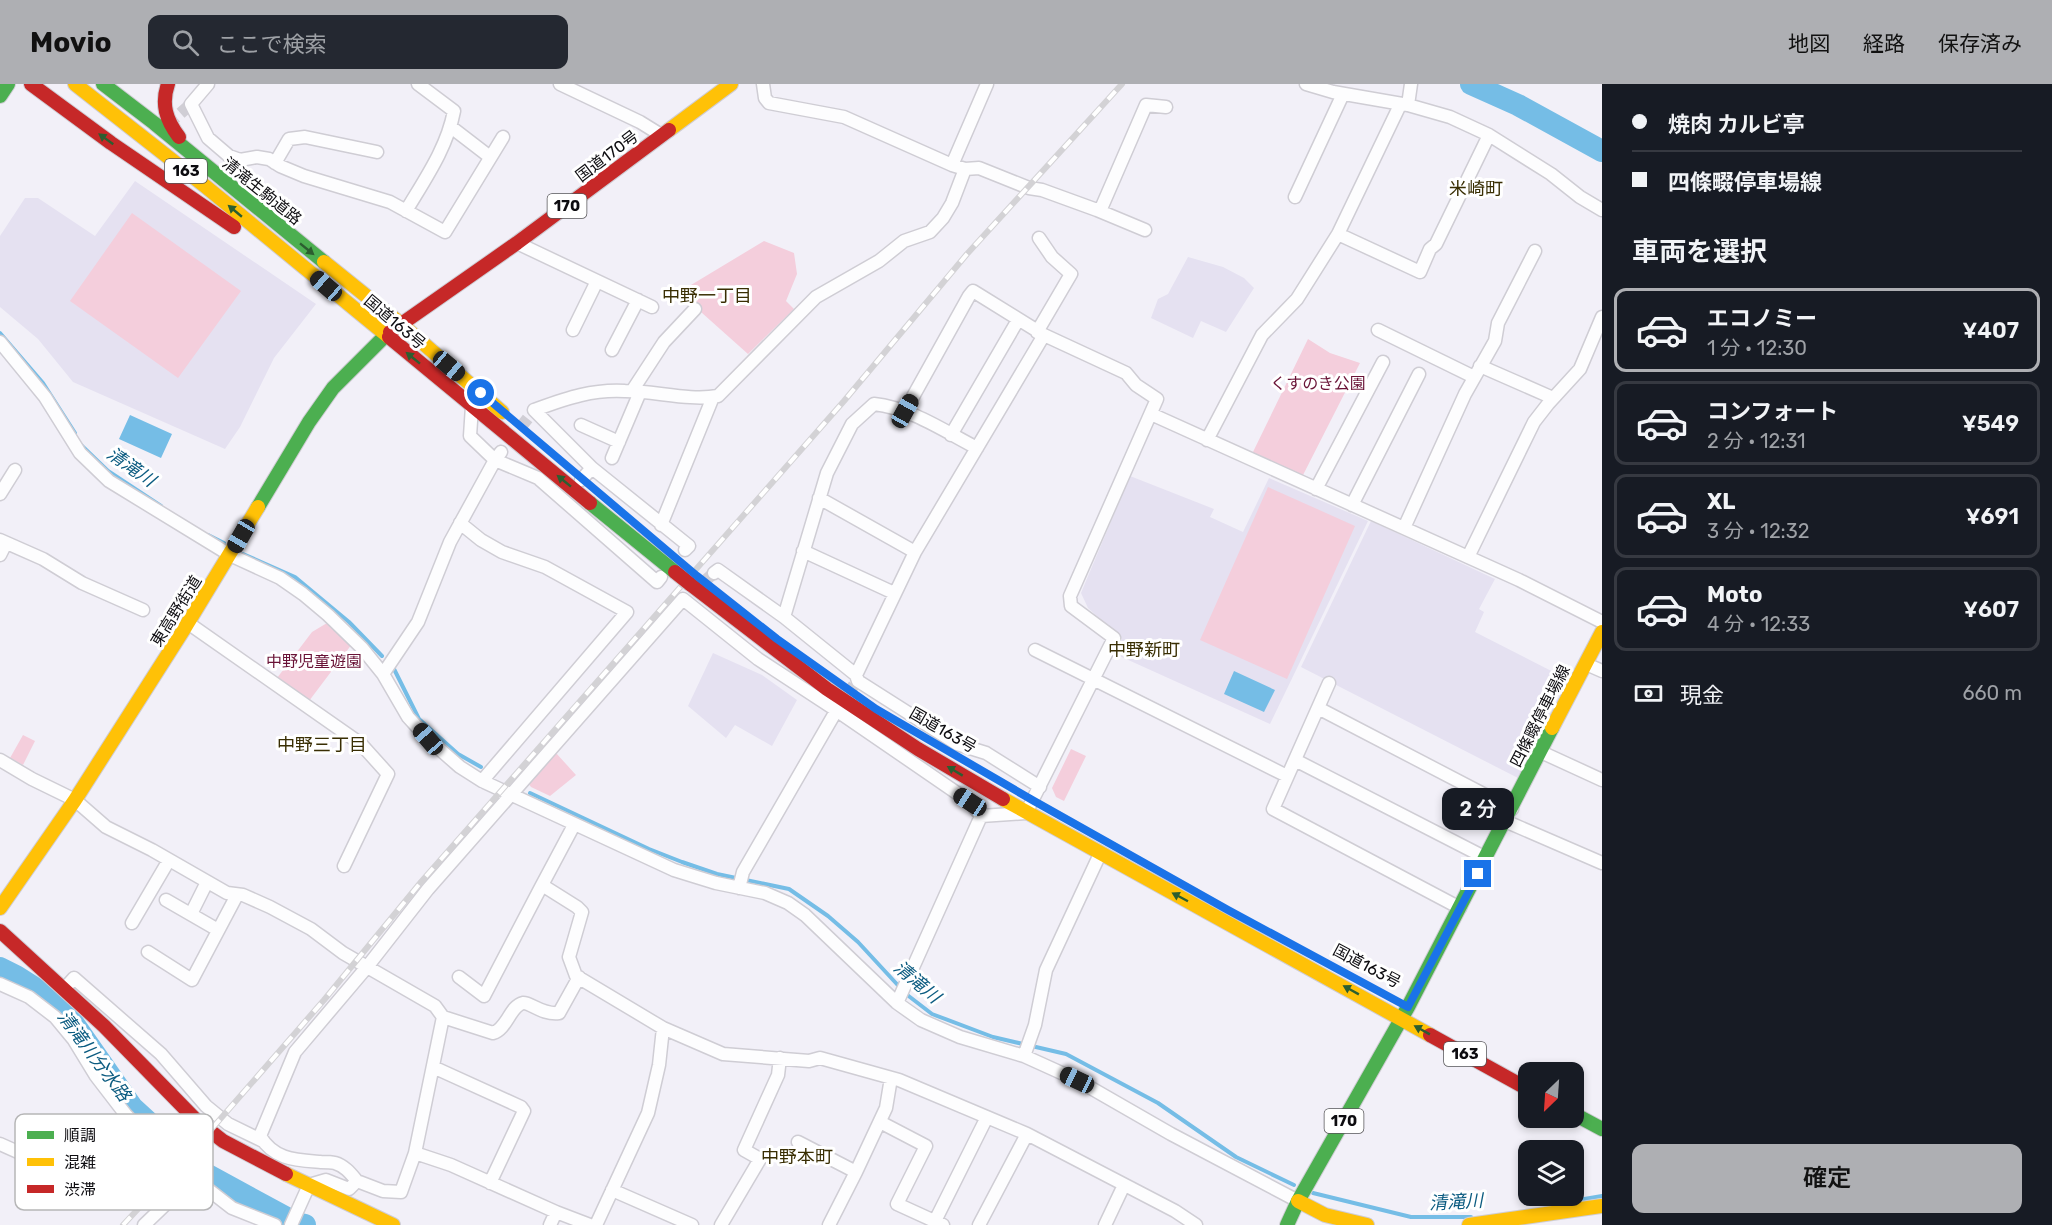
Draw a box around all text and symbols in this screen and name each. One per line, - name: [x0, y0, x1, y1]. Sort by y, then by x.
- search box: [148, 15, 568, 69]
- text: Movio: [30, 26, 112, 59]
- icon: search: [169, 26, 202, 59]
- text: ここで検索: [217, 31, 327, 58]
- text: 地図: [1788, 31, 1830, 56]
- text: 経路: [1863, 31, 1905, 56]
- text: 保存済み: [1938, 31, 2022, 56]
- text: 焼肉 カルビ亭: [1668, 111, 1805, 138]
- street label: 国道170号: [572, 126, 642, 186]
- one-way arrow: [98, 133, 114, 145]
- street label: 清滝生駒道路: [219, 153, 305, 229]
- road number: 163: [165, 159, 207, 183]
- text: 四條畷停車場線: [1668, 169, 1822, 196]
- district label: 米崎町: [1449, 178, 1503, 200]
- road number: 170: [548, 194, 586, 218]
- one-way arrow: [228, 205, 243, 218]
- text: 車両を選択: [1632, 236, 1767, 268]
- one-way arrow: [299, 242, 315, 255]
- car: [307, 267, 345, 305]
- district label: 中野一丁目: [662, 285, 752, 307]
- street label: 国道163号: [361, 291, 429, 353]
- icon: car: [1635, 303, 1689, 357]
- text: エコノミー: [1707, 305, 1817, 332]
- text: ¥407: [1963, 317, 2019, 344]
- text: 1 分 · 12:30: [1707, 336, 1807, 360]
- car: [429, 348, 469, 384]
- one-way arrow: [405, 352, 421, 365]
- park label: くすのき公園: [1270, 374, 1366, 393]
- route start: [467, 379, 494, 406]
- car: [888, 391, 922, 431]
- icon: car: [1635, 396, 1689, 450]
- text: コンフォート: [1707, 398, 1838, 425]
- text: ¥549: [1962, 410, 2019, 437]
- text: 2 分 · 12:31: [1707, 429, 1806, 453]
- water label: 清滝川: [103, 443, 161, 493]
- one-way arrow: [556, 475, 572, 488]
- text: XL: [1707, 488, 1735, 515]
- icon: car: [1635, 489, 1689, 543]
- text: ¥691: [1966, 503, 2019, 530]
- car: [224, 516, 258, 556]
- text: 3 分 · 12:32: [1707, 519, 1810, 543]
- street label: 東高野街道: [147, 572, 205, 650]
- text: Moto: [1707, 581, 1762, 608]
- icon: car: [1635, 582, 1689, 636]
- text: ¥607: [1963, 596, 2019, 623]
- text: 4 分 · 12:33: [1707, 612, 1810, 636]
- district label: 中野新町: [1108, 639, 1180, 661]
- park label: 中野児童遊園: [266, 652, 362, 671]
- street label: 四條畷停車場線: [1506, 662, 1574, 770]
- icon: cash: [1632, 677, 1665, 710]
- text: 660 m: [1963, 681, 2022, 705]
- text: 現金: [1680, 682, 1724, 709]
- street label: 国道163号: [906, 703, 980, 757]
- car: [409, 720, 447, 758]
- district label: 中野三丁目: [277, 734, 367, 756]
- one-way arrow: [947, 765, 963, 776]
- car: [950, 785, 990, 819]
- callout: 2 分: [1442, 787, 1514, 829]
- text: 2 分: [1459, 797, 1497, 821]
- route end: [1464, 860, 1491, 887]
- one-way arrow: [1171, 892, 1188, 902]
- street label: 国道163号: [1330, 940, 1404, 992]
- water label: 清滝川: [889, 956, 946, 1009]
- one-way arrow: [1342, 985, 1359, 995]
- water label: 清滝川分水路: [53, 1006, 136, 1107]
- one-way arrow: [1413, 1025, 1430, 1035]
- road number: 163: [1444, 1042, 1486, 1066]
- north arrow: [1518, 1062, 1584, 1128]
- map controls: [1518, 1062, 1584, 1206]
- car: [1057, 1064, 1097, 1096]
- road number: 170: [1324, 1109, 1364, 1133]
- legend: [15, 1114, 213, 1210]
- text: 順調: [64, 1126, 96, 1145]
- button: layers: [1518, 1140, 1584, 1206]
- button: 確定: [1632, 1144, 2022, 1213]
- district label: 中野本町: [761, 1146, 833, 1168]
- text: 混雑: [64, 1153, 96, 1172]
- text: 渋滞: [64, 1180, 96, 1199]
- water label: 清滝川: [1428, 1189, 1486, 1214]

